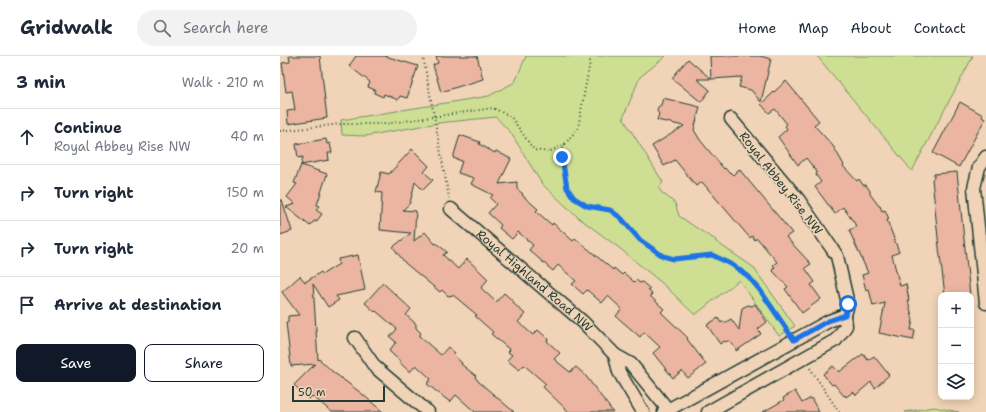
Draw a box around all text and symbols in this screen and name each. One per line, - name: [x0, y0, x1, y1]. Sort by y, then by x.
- search box: [137, 10, 417, 46]
- text: Gridwalk: [20, 15, 113, 40]
- icon: search: [151, 17, 173, 39]
- text: Search here: [183, 18, 269, 38]
- text: Home: [738, 19, 777, 37]
- text: Map: [799, 19, 829, 37]
- text: About: [851, 19, 892, 37]
- text: Contact: [914, 19, 966, 37]
- text: 3 min: [16, 71, 66, 93]
- text: Walk · 210 m: [182, 74, 264, 91]
- text: Continue: [54, 118, 122, 138]
- icon: ahead: [16, 126, 38, 148]
- text: 40 m: [230, 128, 264, 145]
- street label: Royal Abbey Rise NW: [736, 128, 826, 238]
- text: Royal Abbey Rise NW: [54, 138, 191, 155]
- route end: [553, 148, 571, 166]
- icon: right: [16, 182, 38, 204]
- text: Turn right: [54, 183, 134, 203]
- text: 150 m: [226, 184, 264, 201]
- street label: Royal Highland Road NW: [473, 226, 596, 335]
- icon: right: [16, 238, 38, 260]
- text: Turn right: [54, 239, 134, 259]
- text: 20 m: [231, 240, 264, 257]
- map controls: [938, 292, 974, 400]
- button: +: [938, 292, 974, 328]
- icon: arrive: [16, 294, 38, 316]
- text: Arrive at destination: [54, 295, 222, 315]
- route start: [839, 295, 857, 313]
- button: −: [938, 328, 974, 364]
- button: Save: [16, 344, 136, 382]
- button: Share: [144, 344, 264, 382]
- button: layers: [938, 364, 974, 400]
- scale bar: [292, 384, 385, 403]
- text: 50 m: [298, 385, 326, 400]

